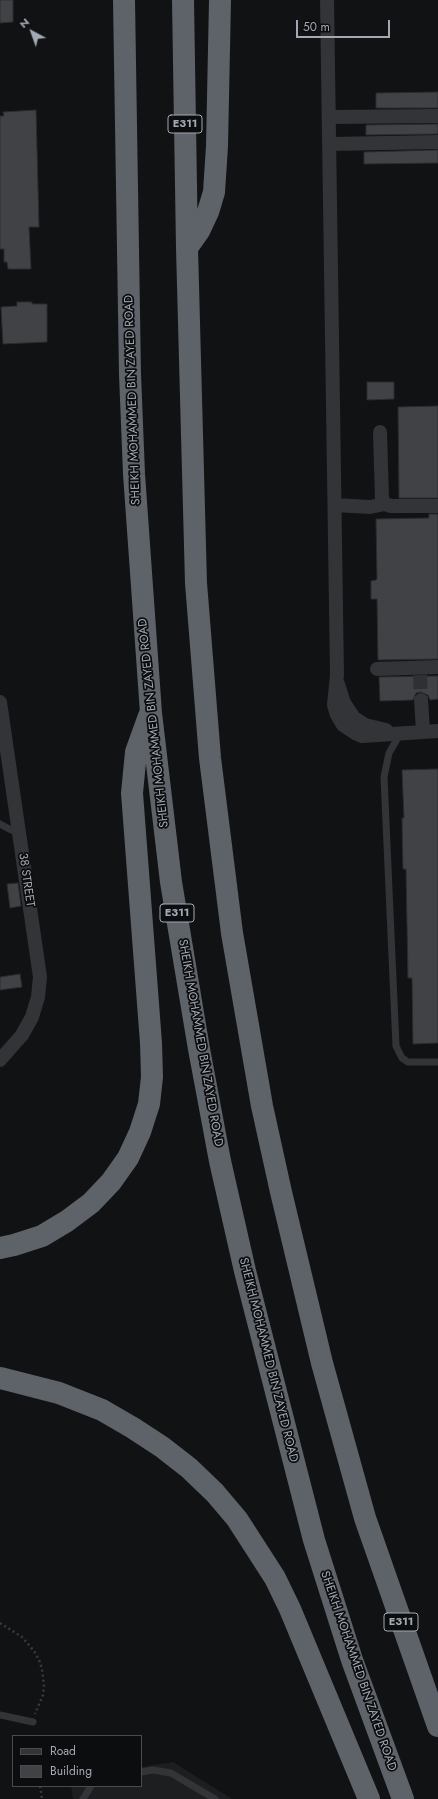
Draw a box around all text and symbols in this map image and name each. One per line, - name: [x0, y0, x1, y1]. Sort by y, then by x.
- north arrow: [12, 12, 52, 52]
- scale bar: [298, 12, 392, 38]
- text: N: [16, 14, 33, 32]
- text: 50 m: [303, 18, 330, 36]
- road number: E311: [168, 115, 202, 133]
- street label: SHEIKH MOHAMMED BIN ZAYED ROAD: [122, 295, 144, 505]
- street label: SHEIKH MOHAMMED BIN ZAYED ROAD: [136, 618, 172, 828]
- street label: 38 STREET: [15, 852, 37, 908]
- road number: E311: [160, 904, 194, 922]
- street label: SHEIKH MOHAMMED BIN ZAYED ROAD: [175, 938, 225, 1148]
- street label: SHEIKH MOHAMMED BIN ZAYED ROAD: [236, 1256, 300, 1464]
- street label: SHEIKH MOHAMMED BIN ZAYED ROAD: [317, 1569, 399, 1773]
- road number: E311: [384, 1613, 418, 1631]
- legend: [12, 1735, 142, 1787]
- text: Road: [50, 1742, 76, 1760]
- text: Building: [50, 1762, 92, 1780]

